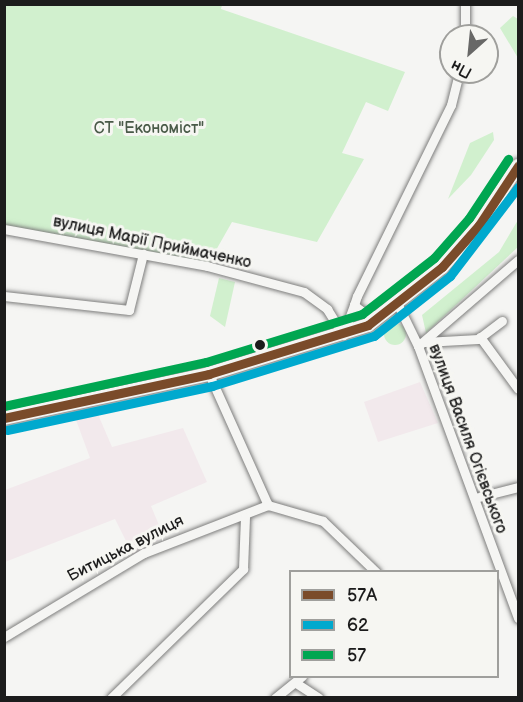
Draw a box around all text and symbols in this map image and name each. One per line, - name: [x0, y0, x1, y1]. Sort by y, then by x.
- north arrow: [439, 24, 499, 84]
- text: Пн: [448, 55, 475, 82]
- park label: СТ "Економіст": [94, 119, 204, 139]
- street label: вулиця Марії Приймаченко: [51, 213, 253, 273]
- unlabelled marker: [254, 339, 266, 351]
- street label: вулиця Василя Огієвського: [424, 342, 510, 536]
- street label: Битицька вулиця: [65, 511, 187, 587]
- legend: [289, 570, 499, 678]
- text: 57А: [347, 585, 377, 606]
- text: 62: [347, 615, 369, 636]
- text: 57: [347, 645, 366, 666]

